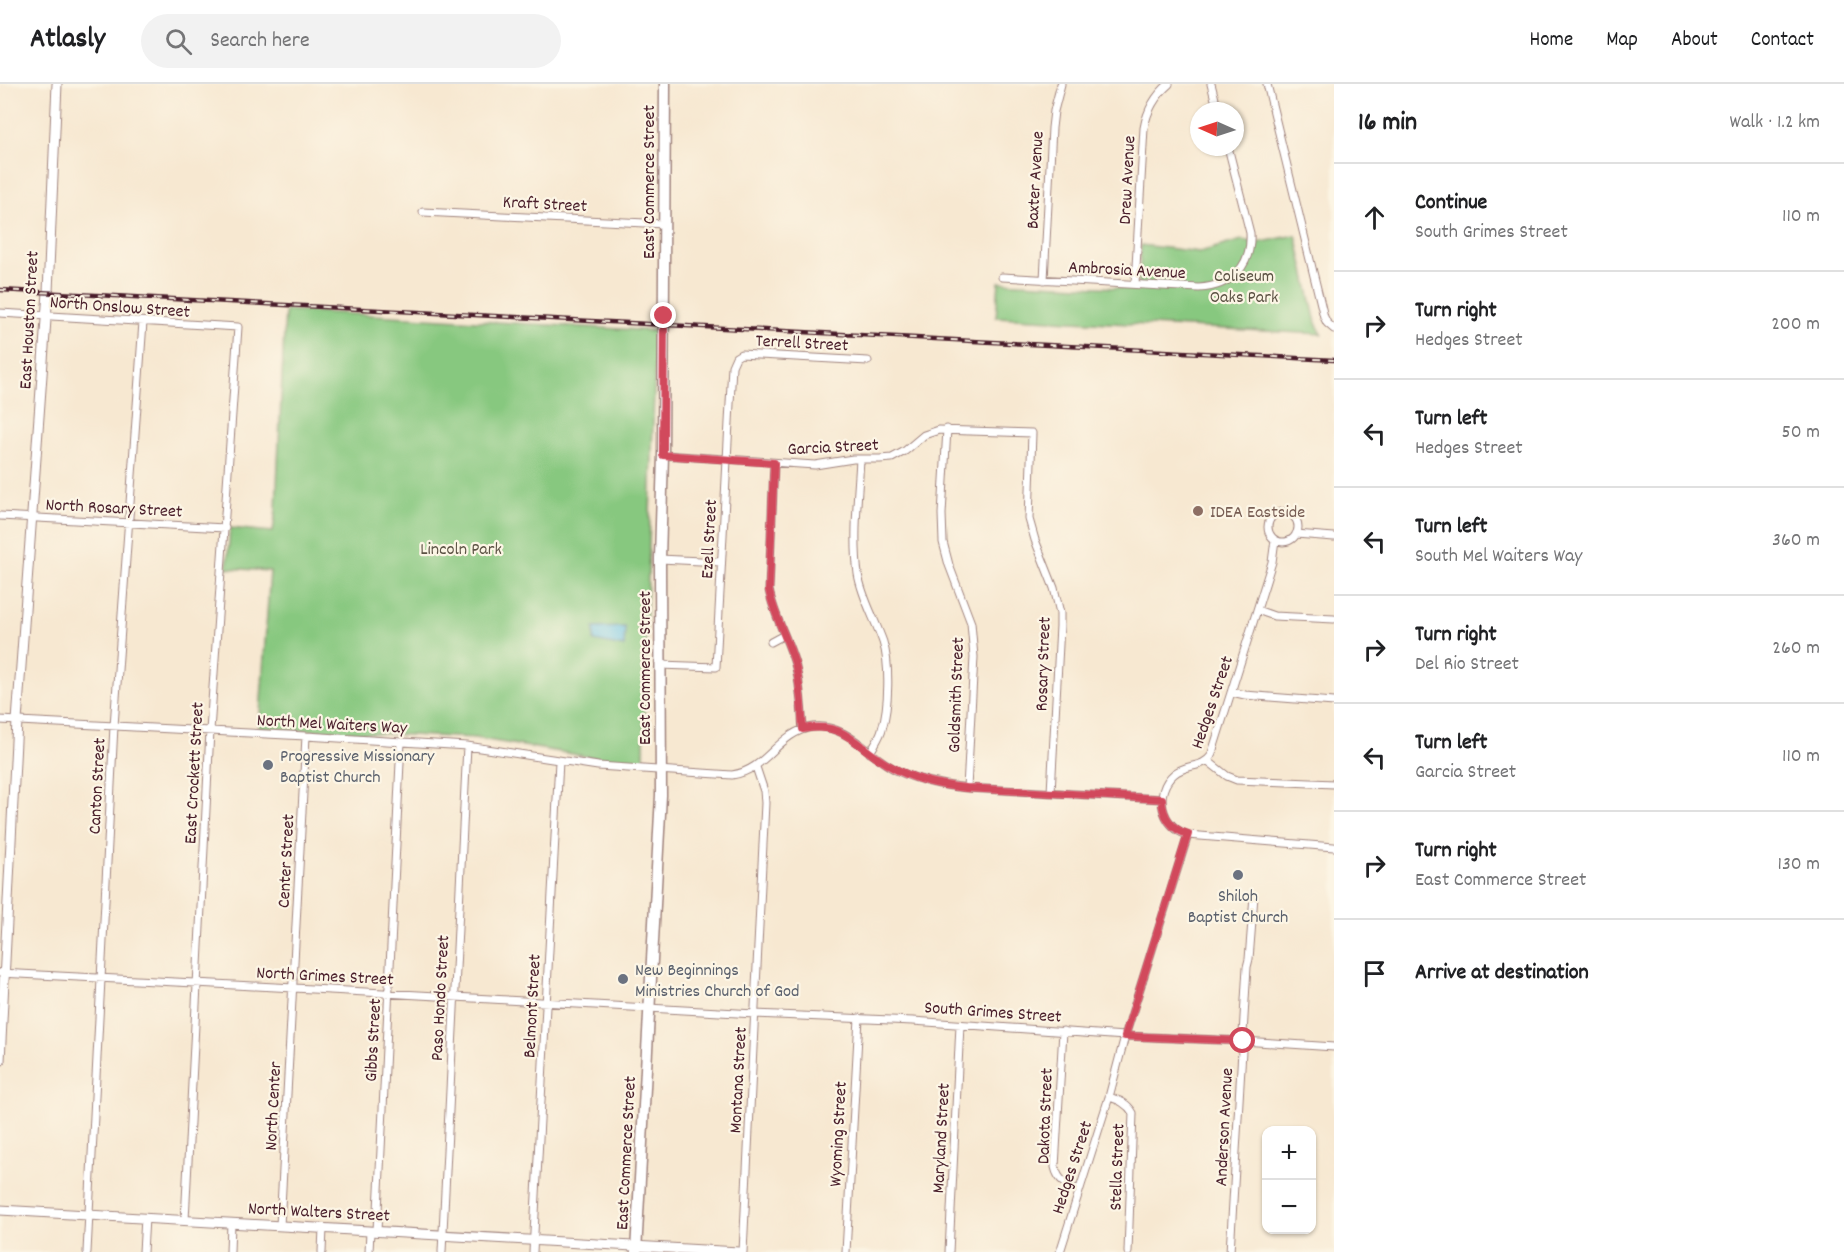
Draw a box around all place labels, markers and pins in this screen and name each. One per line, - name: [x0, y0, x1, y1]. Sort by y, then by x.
- place label: IDEA Eastside: [1210, 501, 1305, 526]
- marker: IDEA Eastside: [1191, 504, 1205, 518]
- place label: Progressive Missionary Baptist Church: [280, 745, 435, 791]
- marker: Progressive Missionary Baptist Church: [261, 758, 275, 772]
- marker: Shiloh Baptist Church: [1231, 868, 1245, 882]
- place label: Shiloh Baptist Church: [1188, 885, 1288, 931]
- place label: New Beginnings Ministries Church of God: [635, 959, 799, 1005]
- marker: New Beginnings Ministries Church of God: [616, 972, 630, 986]

